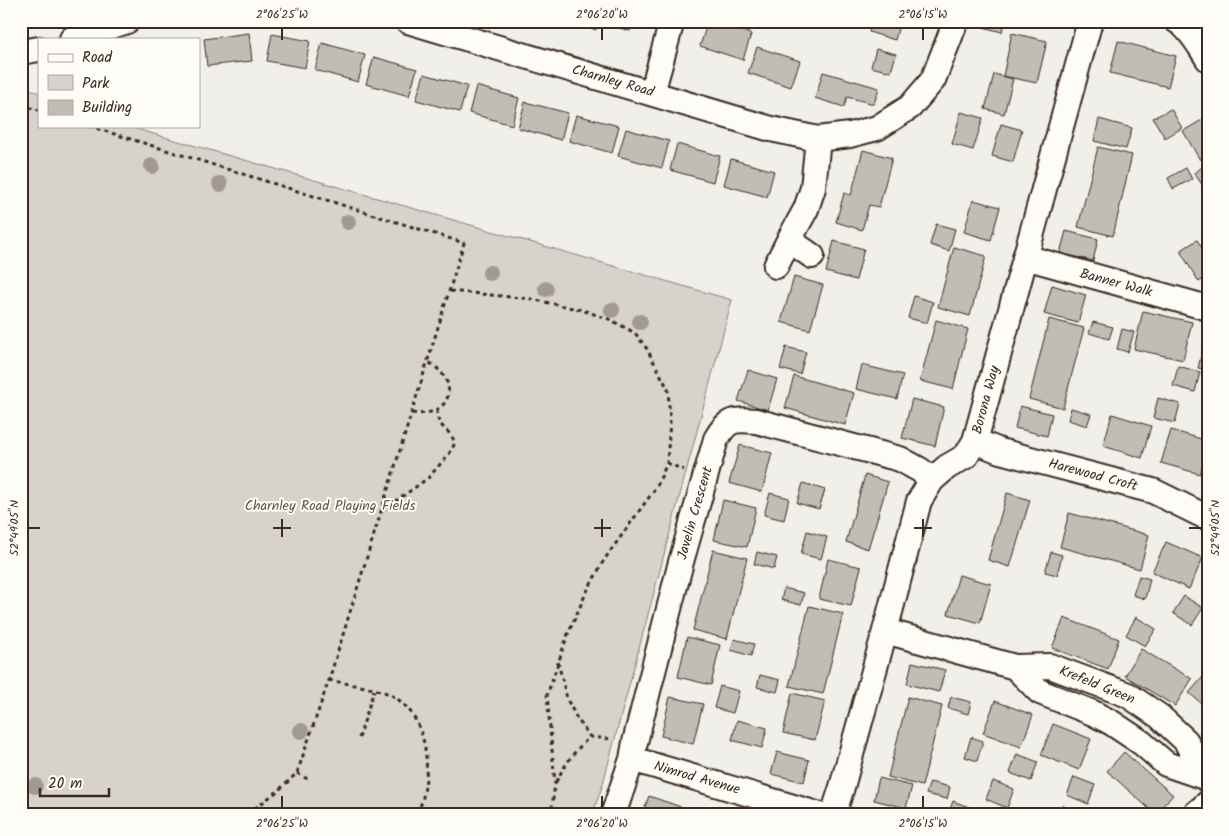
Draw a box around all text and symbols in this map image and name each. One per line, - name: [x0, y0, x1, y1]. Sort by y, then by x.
- text: 2°06'25"W: [256, 5, 308, 24]
- text: 2°06'20"W: [576, 5, 628, 24]
- text: 2°06'15"W: [898, 5, 948, 24]
- legend: [38, 38, 200, 128]
- text: Road: [82, 46, 113, 70]
- street label: Charnley Road: [569, 59, 658, 104]
- text: Park: [82, 72, 110, 96]
- text: Building: [82, 96, 132, 120]
- street label: Banner Walk: [1077, 263, 1155, 303]
- street label: Borona Way: [966, 363, 1006, 437]
- street label: Harewood Croft: [1046, 453, 1141, 498]
- street label: Javelin Crescent: [671, 463, 719, 562]
- park label: Charnley Road Playing Fields: [245, 495, 415, 517]
- text: 52°49'05"N: [5, 500, 24, 556]
- text: 52°49'05"N: [1206, 500, 1225, 556]
- street label: Krefeld Green: [1056, 660, 1138, 710]
- street label: Nimrod Avenue: [651, 755, 743, 801]
- scale bar: [40, 766, 109, 798]
- text: 20 m: [48, 772, 82, 796]
- text: 2°06'25"W: [256, 814, 308, 833]
- text: 2°06'20"W: [576, 814, 628, 833]
- text: 2°06'15"W: [898, 814, 948, 833]

